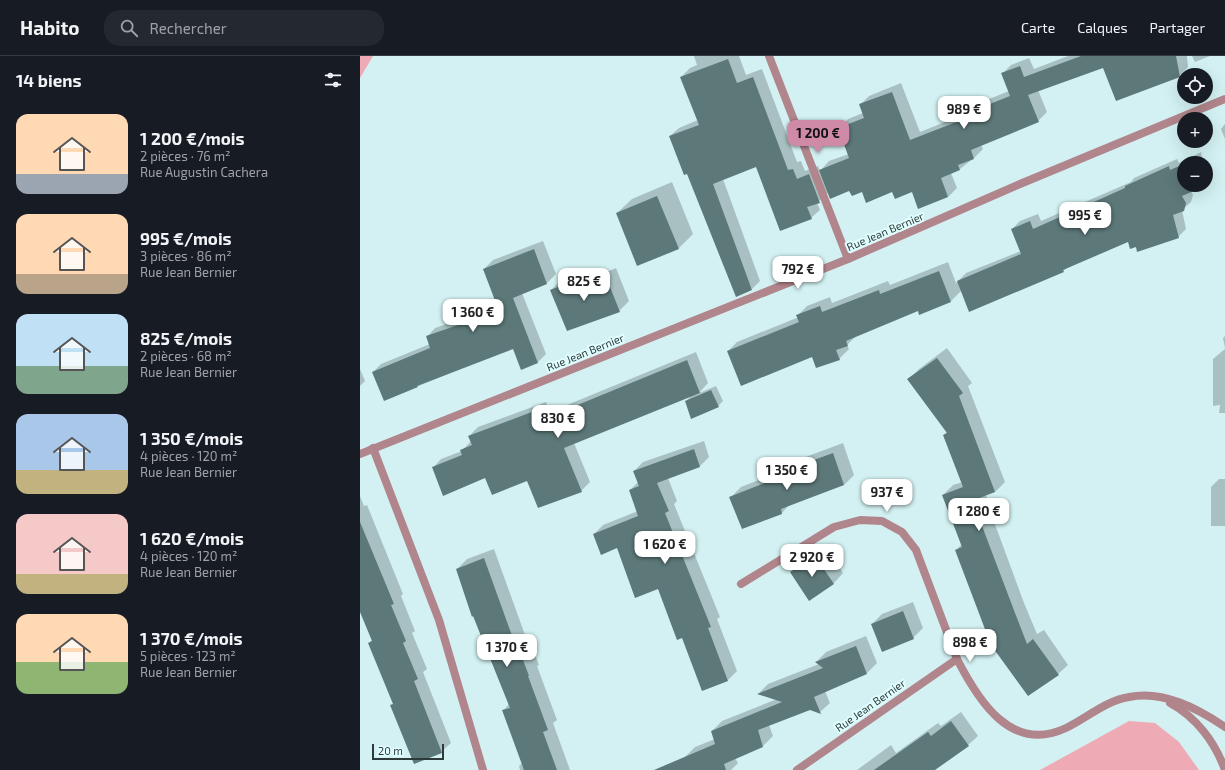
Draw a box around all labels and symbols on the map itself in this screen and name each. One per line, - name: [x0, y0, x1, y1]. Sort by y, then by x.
- pin: 989 €: [936, 96, 992, 130]
- pin: 1 200 €: [781, 120, 855, 154]
- pin: 995 €: [1057, 202, 1113, 236]
- street label: Rue Jean Bernier: [845, 209, 926, 253]
- pin: 792 €: [770, 256, 826, 290]
- pin: 825 €: [556, 268, 612, 302]
- pin: 1 360 €: [436, 299, 510, 333]
- street label: Rue Jean Bernier: [544, 330, 626, 373]
- pin: 830 €: [530, 405, 586, 439]
- pin: 1 350 €: [750, 457, 824, 491]
- pin: 937 €: [859, 479, 915, 513]
- pin: 1 280 €: [942, 498, 1016, 532]
- pin: 1 620 €: [628, 531, 702, 565]
- pin: 2 920 €: [775, 544, 849, 578]
- pin: 898 €: [942, 629, 998, 663]
- pin: 1 370 €: [470, 634, 544, 668]
- street label: Rue Jean Bernier: [833, 676, 908, 734]
- scale bar: [372, 742, 444, 761]

